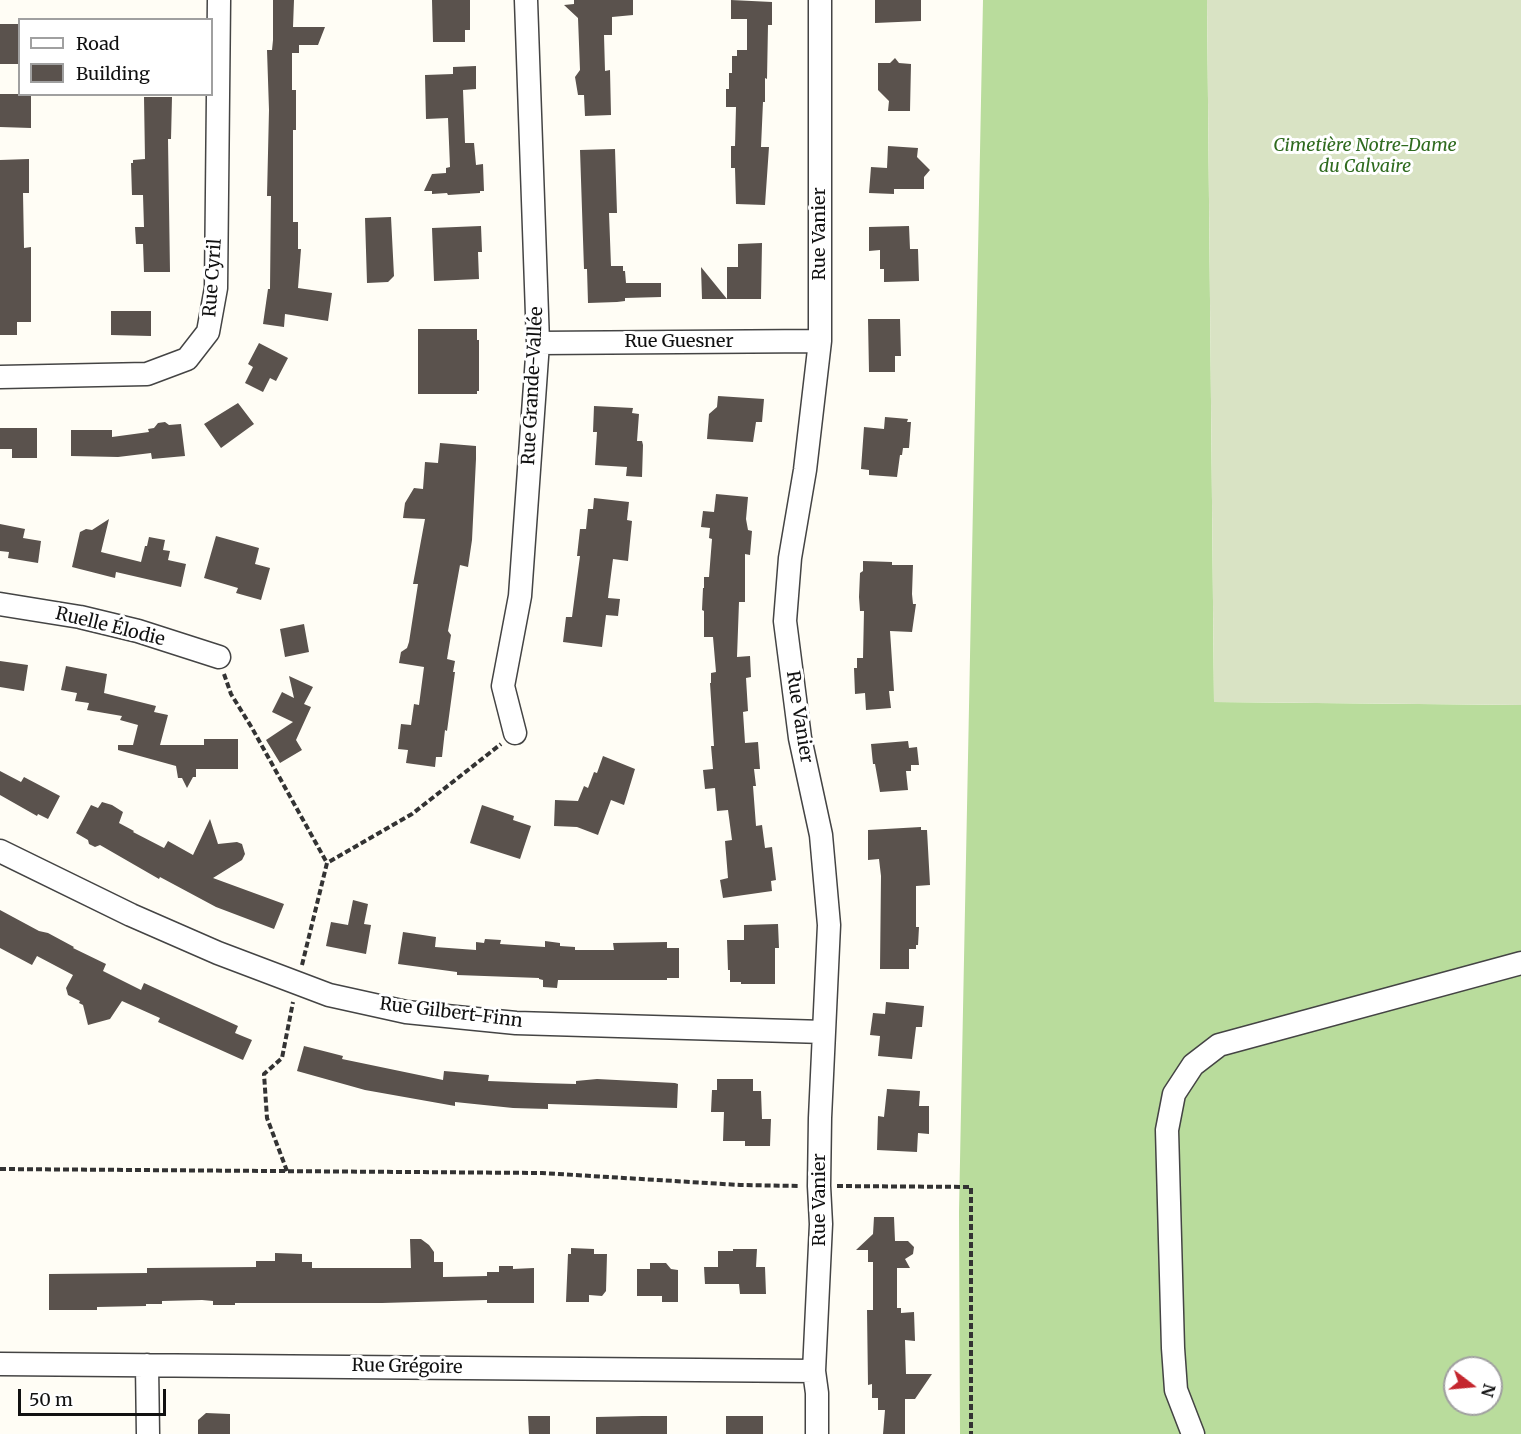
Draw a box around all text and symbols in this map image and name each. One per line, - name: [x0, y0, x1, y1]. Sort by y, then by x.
- legend: [18, 18, 213, 96]
- text: Road: [76, 32, 120, 55]
- text: Building: [76, 62, 150, 85]
- park label: Cimetière Notre-Dame du Calvaire: [1273, 135, 1457, 178]
- street label: Rue Vanier: [809, 187, 831, 281]
- street label: Rue Cyril: [199, 238, 227, 318]
- street label: Rue Grande-Vallée: [518, 306, 548, 466]
- street label: Rue Guesner: [624, 331, 734, 353]
- street label: Ruelle Élodie: [53, 603, 167, 651]
- street label: Rue Vanier: [781, 669, 817, 765]
- street label: Rue Gilbert-Finn: [378, 994, 524, 1032]
- street label: Rue Vanier: [809, 1153, 831, 1247]
- street label: Rue Grégoire: [351, 1355, 463, 1379]
- north arrow: [1443, 1356, 1503, 1416]
- scale bar: [21, 1377, 170, 1415]
- text: N: [1477, 1382, 1500, 1399]
- text: 50 m: [29, 1388, 73, 1411]

